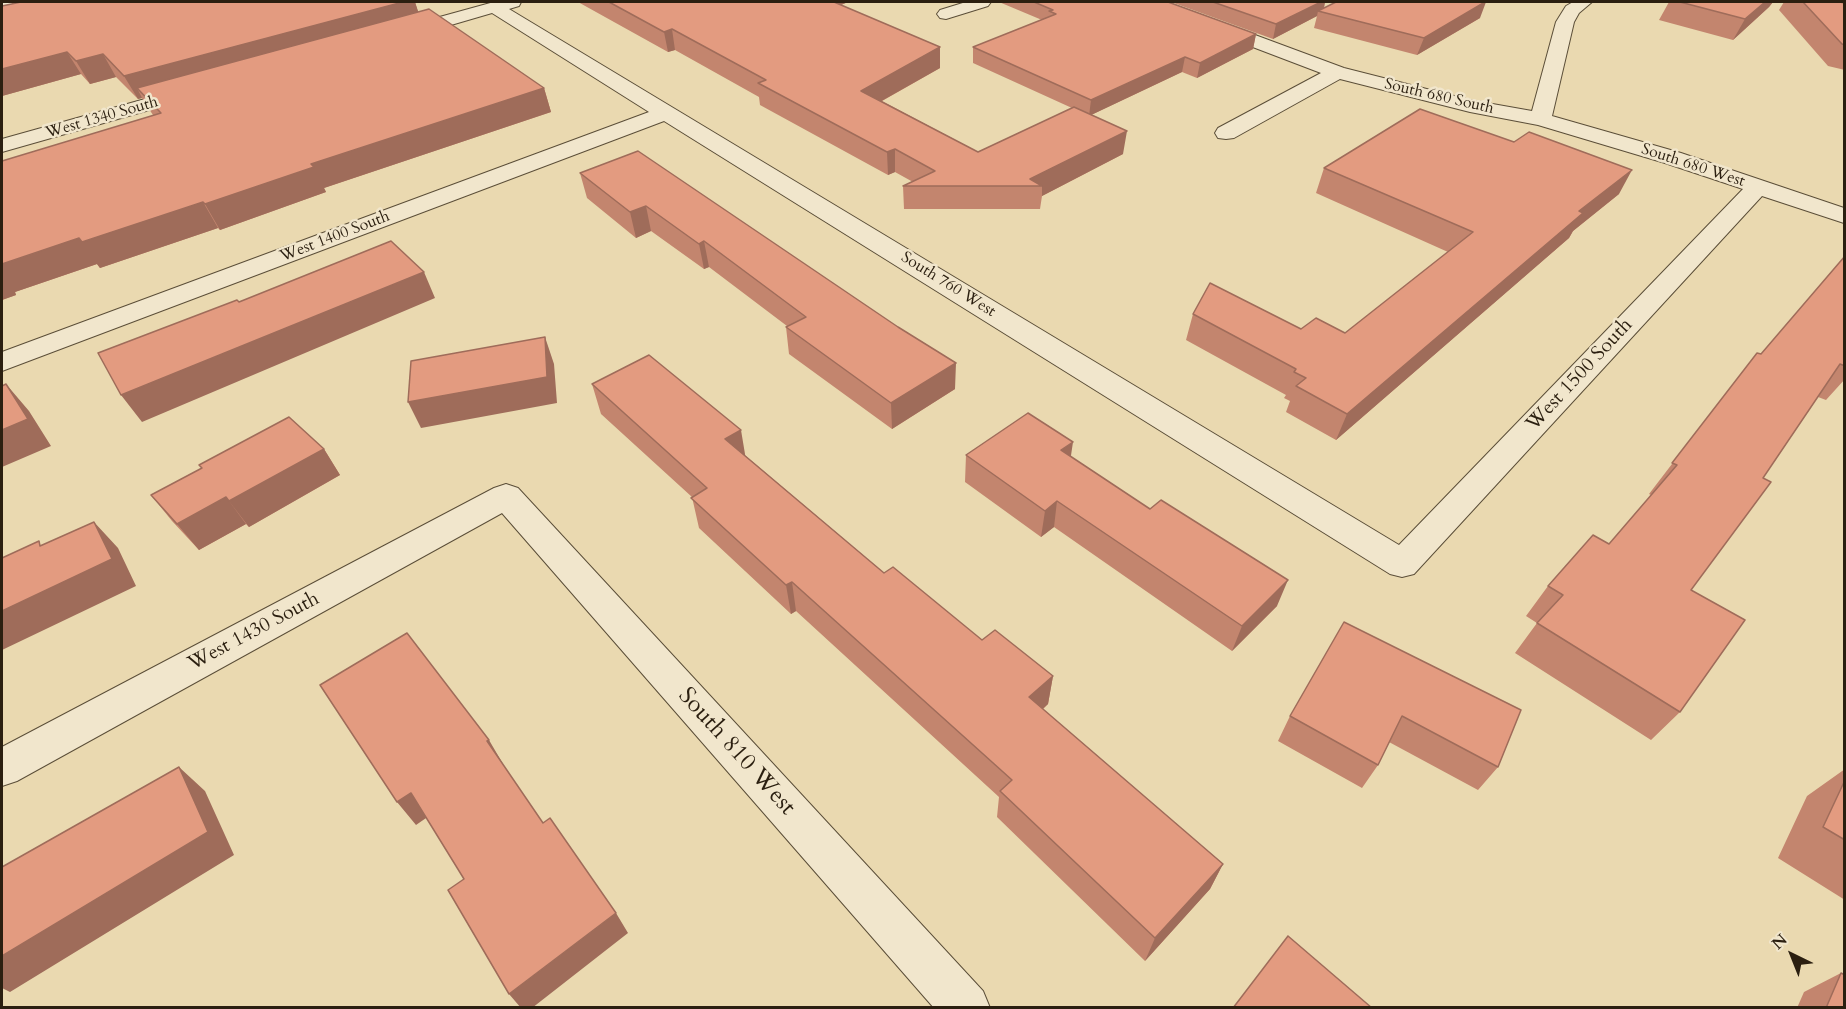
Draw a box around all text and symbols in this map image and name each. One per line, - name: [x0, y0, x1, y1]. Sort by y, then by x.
- street label: South 680 South: [1382, 75, 1496, 119]
- street label: West 1340 South: [44, 93, 160, 143]
- street label: South 680 West: [1639, 140, 1747, 192]
- street label: West 1400 South: [277, 207, 393, 267]
- street label: South 760 West: [897, 248, 999, 322]
- street label: West 1500 South: [1522, 314, 1638, 436]
- street label: West 1430 South: [184, 587, 324, 677]
- street label: South 810 West: [671, 682, 801, 822]
- north arrow: [1762, 925, 1822, 985]
- text: N: [1767, 929, 1792, 955]

